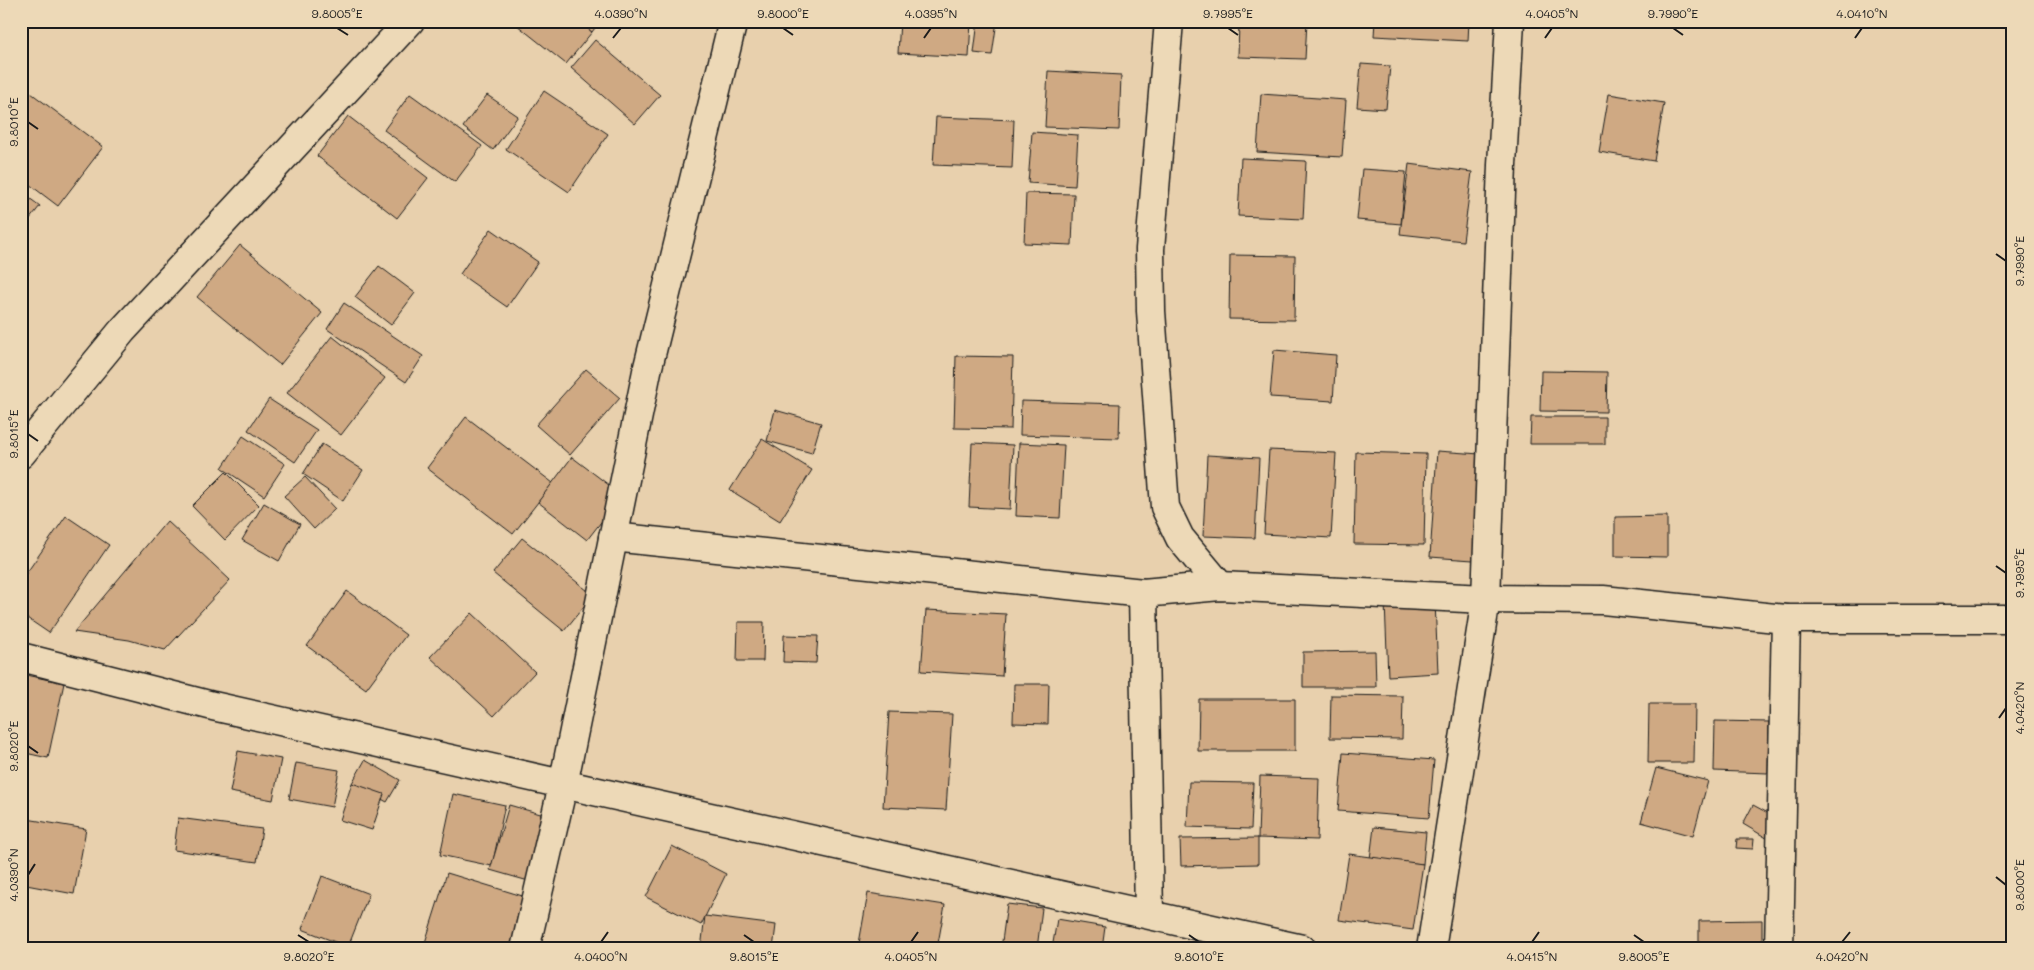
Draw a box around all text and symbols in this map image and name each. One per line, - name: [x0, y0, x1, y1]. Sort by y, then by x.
- text: 9.8005°E: [311, 5, 363, 21]
- text: 4.0390°N: [594, 5, 648, 21]
- text: 9.8000°E: [757, 5, 809, 21]
- text: 4.0395°N: [905, 5, 957, 21]
- text: 9.7995°E: [1203, 5, 1253, 21]
- text: 4.0405°N: [1526, 5, 1578, 21]
- text: 9.7990°E: [1648, 5, 1698, 21]
- text: 4.0410°N: [1836, 5, 1888, 21]
- text: 9.8010°E: [5, 97, 21, 147]
- text: 9.7990°E: [2011, 236, 2027, 286]
- text: 9.8015°E: [5, 409, 21, 459]
- text: 9.7995°E: [2011, 548, 2027, 598]
- text: 4.0420°N: [2011, 682, 2027, 734]
- text: 9.8020°E: [5, 720, 21, 771]
- text: 4.0390°N: [5, 848, 21, 902]
- text: 9.8000°E: [2011, 859, 2027, 911]
- text: 9.8020°E: [284, 948, 335, 964]
- text: 4.0400°N: [574, 948, 628, 964]
- text: 9.8015°E: [729, 948, 779, 964]
- text: 4.0405°N: [885, 948, 937, 964]
- text: 9.8010°E: [1174, 948, 1224, 964]
- text: 4.0415°N: [1507, 948, 1557, 964]
- text: 9.8005°E: [1618, 948, 1670, 964]
- text: 4.0420°N: [1816, 948, 1868, 964]

